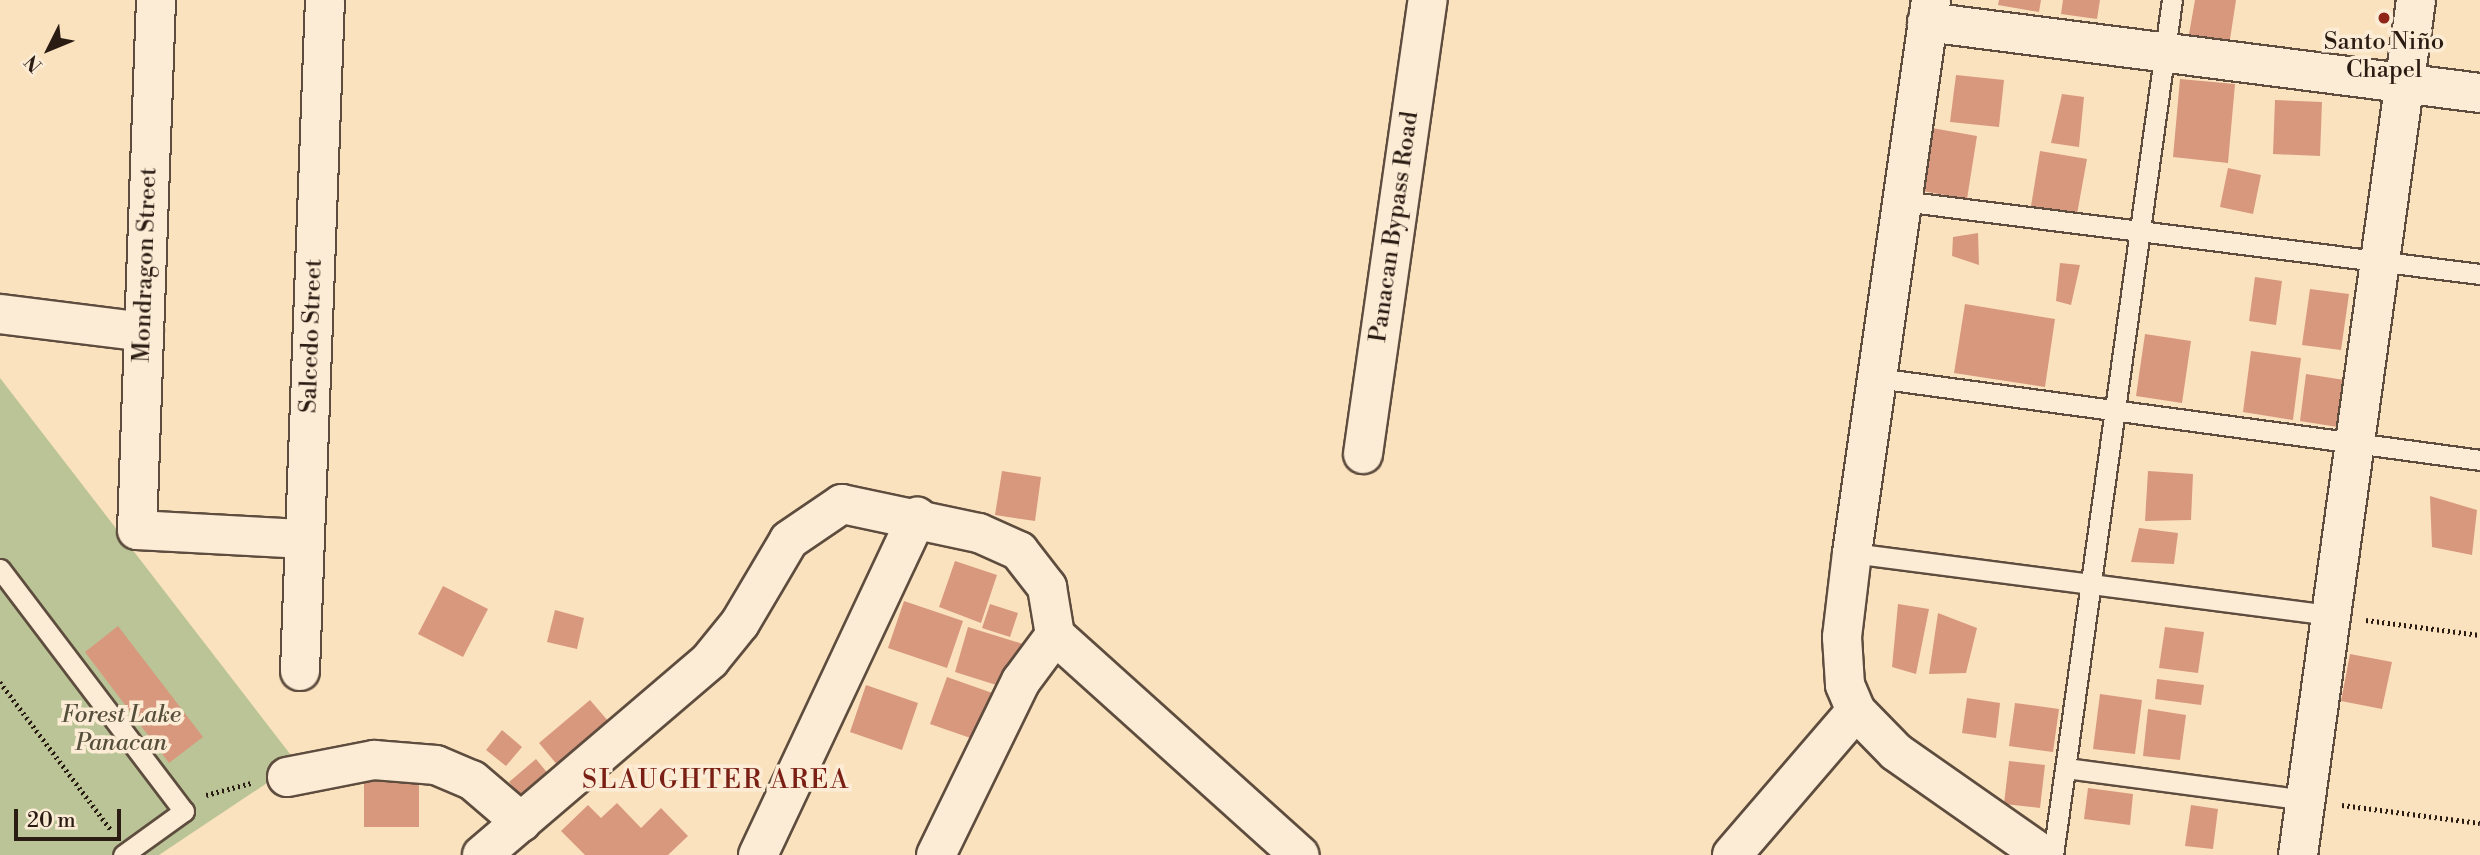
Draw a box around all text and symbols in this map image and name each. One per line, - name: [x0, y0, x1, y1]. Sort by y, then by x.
- marker: Santo Niño Chapel: [2376, 10, 2392, 26]
- north arrow: [14, 14, 84, 84]
- place label: Santo Niño Chapel: [2324, 29, 2444, 85]
- text: N: [20, 50, 48, 77]
- street label: Panacan Bypass Road: [1365, 110, 1425, 344]
- street label: Mondragon Street: [128, 167, 164, 363]
- street label: Salcedo Street: [295, 258, 329, 414]
- park label: Forest Lake Panacan: [61, 702, 181, 758]
- district label: SLAUGHTER AREA: [584, 765, 848, 797]
- scale bar: [18, 796, 124, 840]
- text: 20 m: [27, 808, 76, 834]

